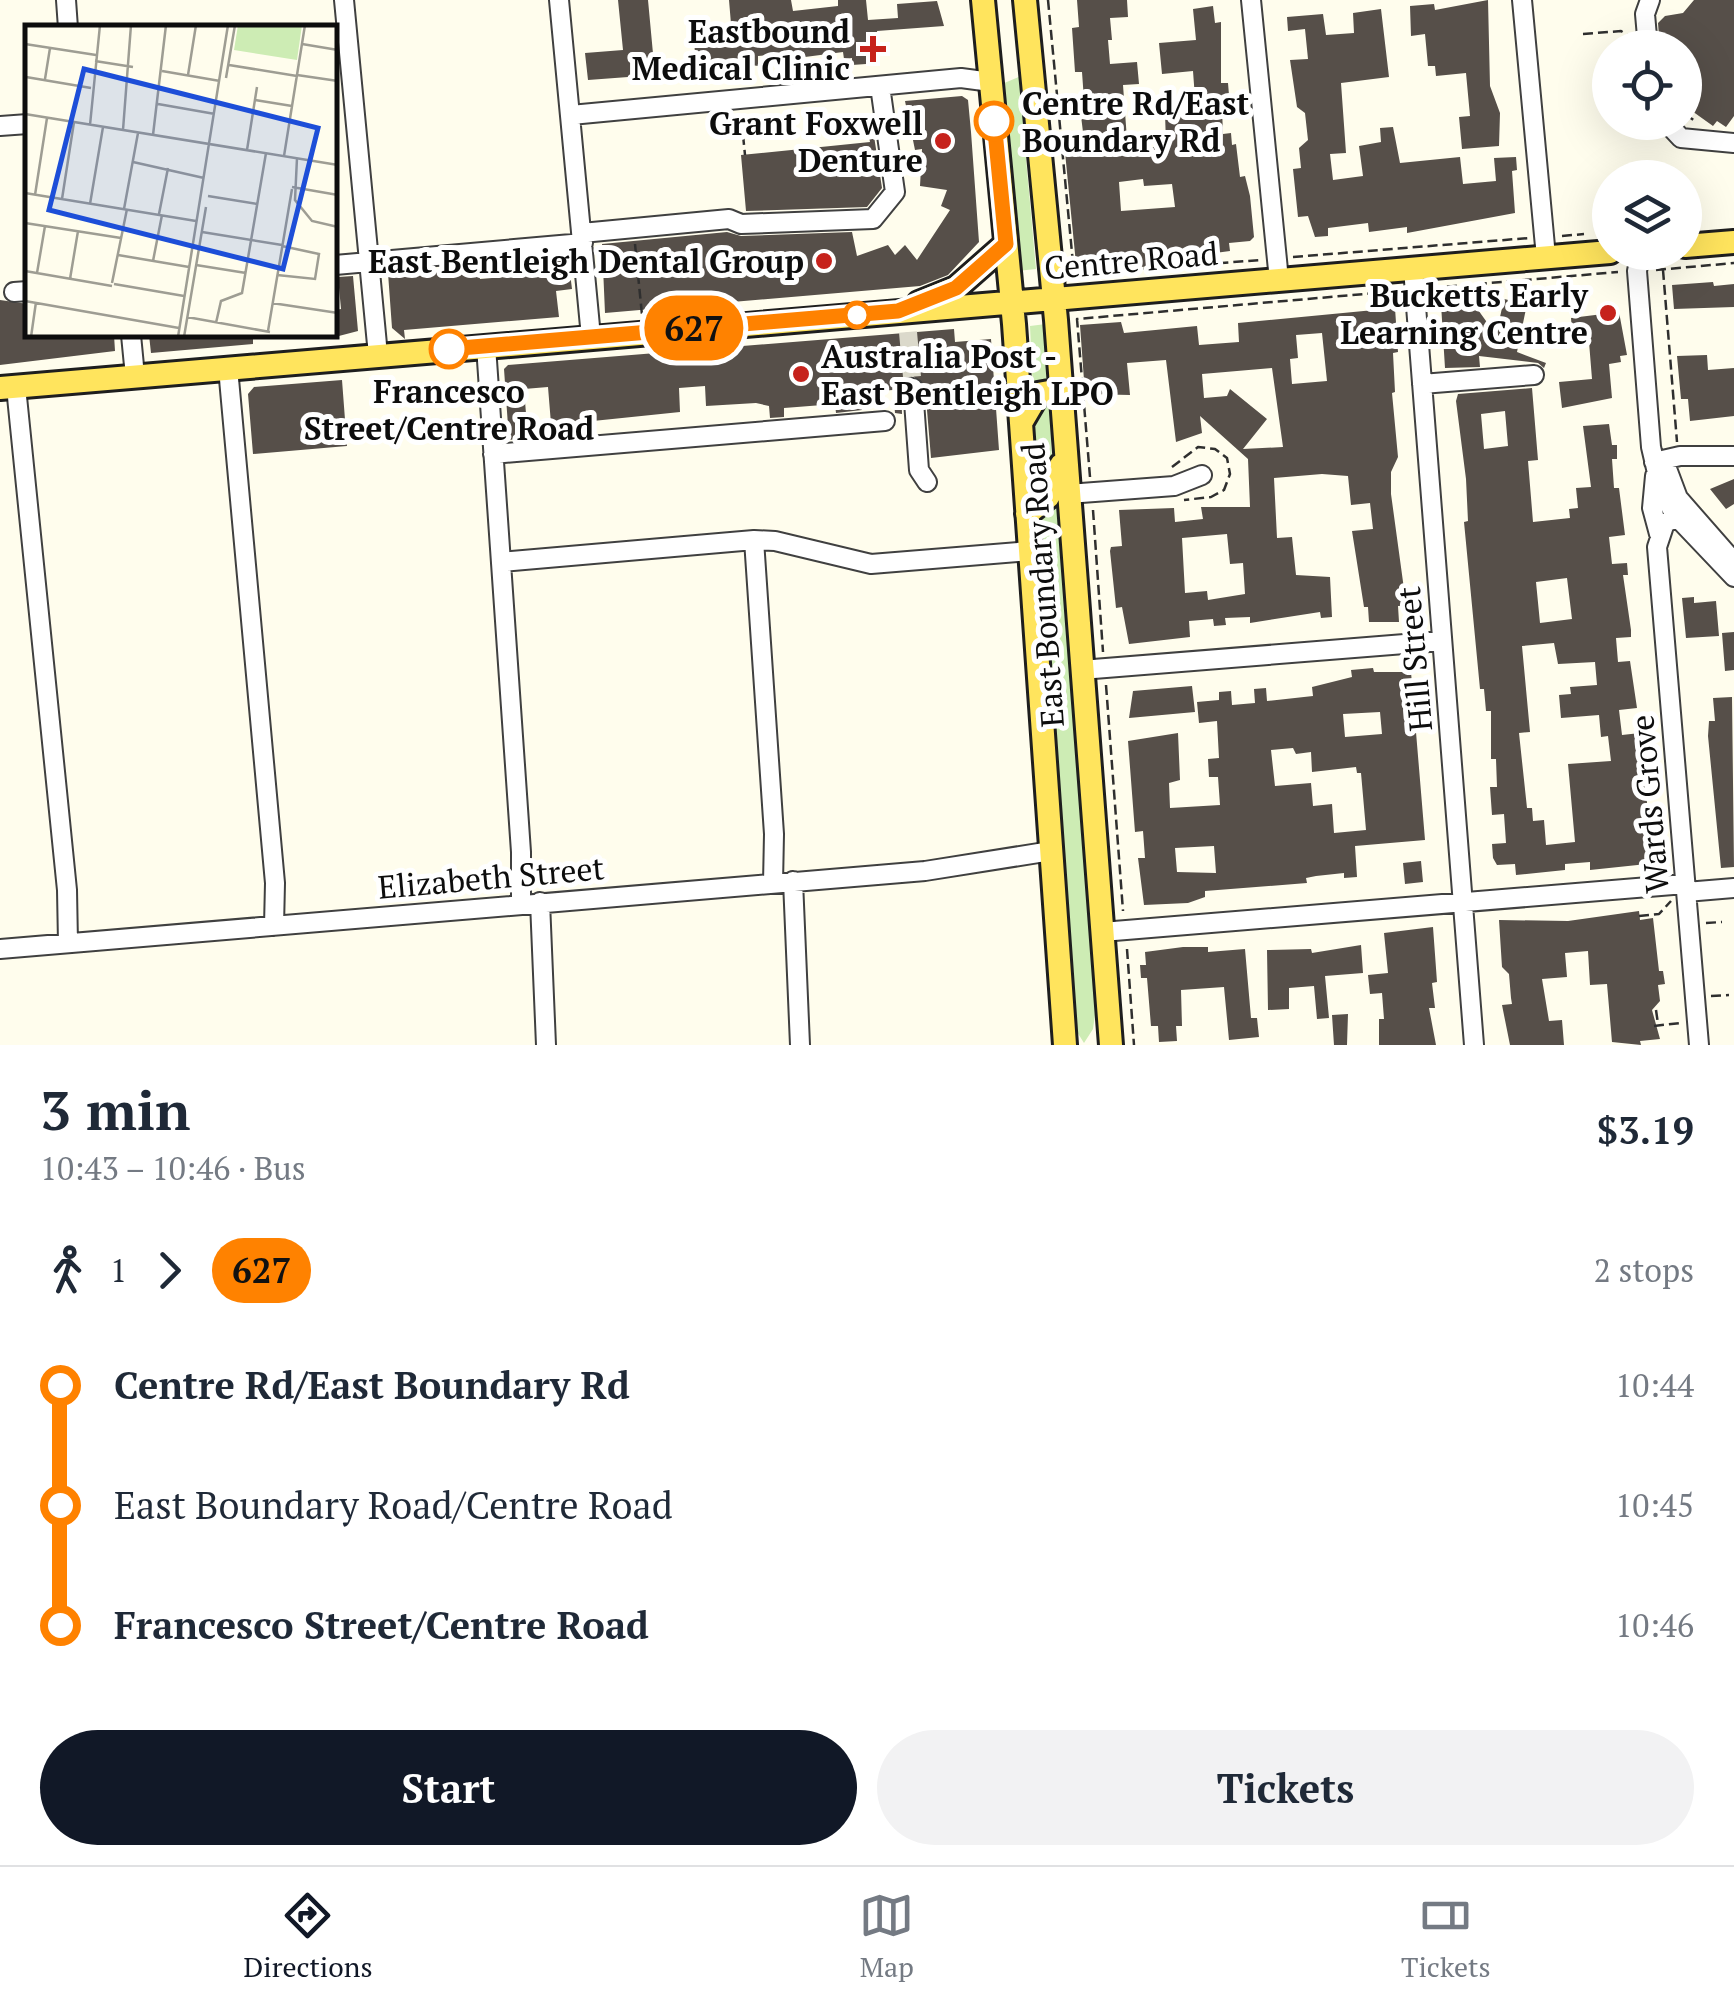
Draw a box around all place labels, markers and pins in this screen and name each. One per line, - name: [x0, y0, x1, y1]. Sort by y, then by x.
- place label: Eastbound Medical Clinic: [632, 10, 850, 89]
- marker: Eastbound Medical Clinic: [860, 36, 886, 62]
- place label: Centre Rd/East Boundary Rd: [1022, 82, 1249, 161]
- place label: Grant Foxwell Denture: [709, 102, 923, 181]
- marker: Centre Rd/East Boundary Rd: [975, 102, 1013, 140]
- marker: Grant Foxwell Denture: [932, 130, 954, 152]
- place label: East Bentleigh Dental Group: [368, 240, 804, 282]
- marker: East Bentleigh Dental Group: [813, 250, 835, 272]
- place label: Bucketts Early Learning Centre: [1340, 274, 1589, 353]
- unlabelled marker: [844, 302, 870, 328]
- marker: Bucketts Early Learning Centre: [1597, 302, 1619, 324]
- marker: Francesco Street/Centre Road: [430, 330, 468, 368]
- place label: Australia Post - East Bentleigh LPO: [821, 335, 1114, 414]
- marker: Australia Post - East Bentleigh LPO: [790, 363, 812, 385]
- place label: Francesco Street/Centre Road: [304, 370, 594, 449]

